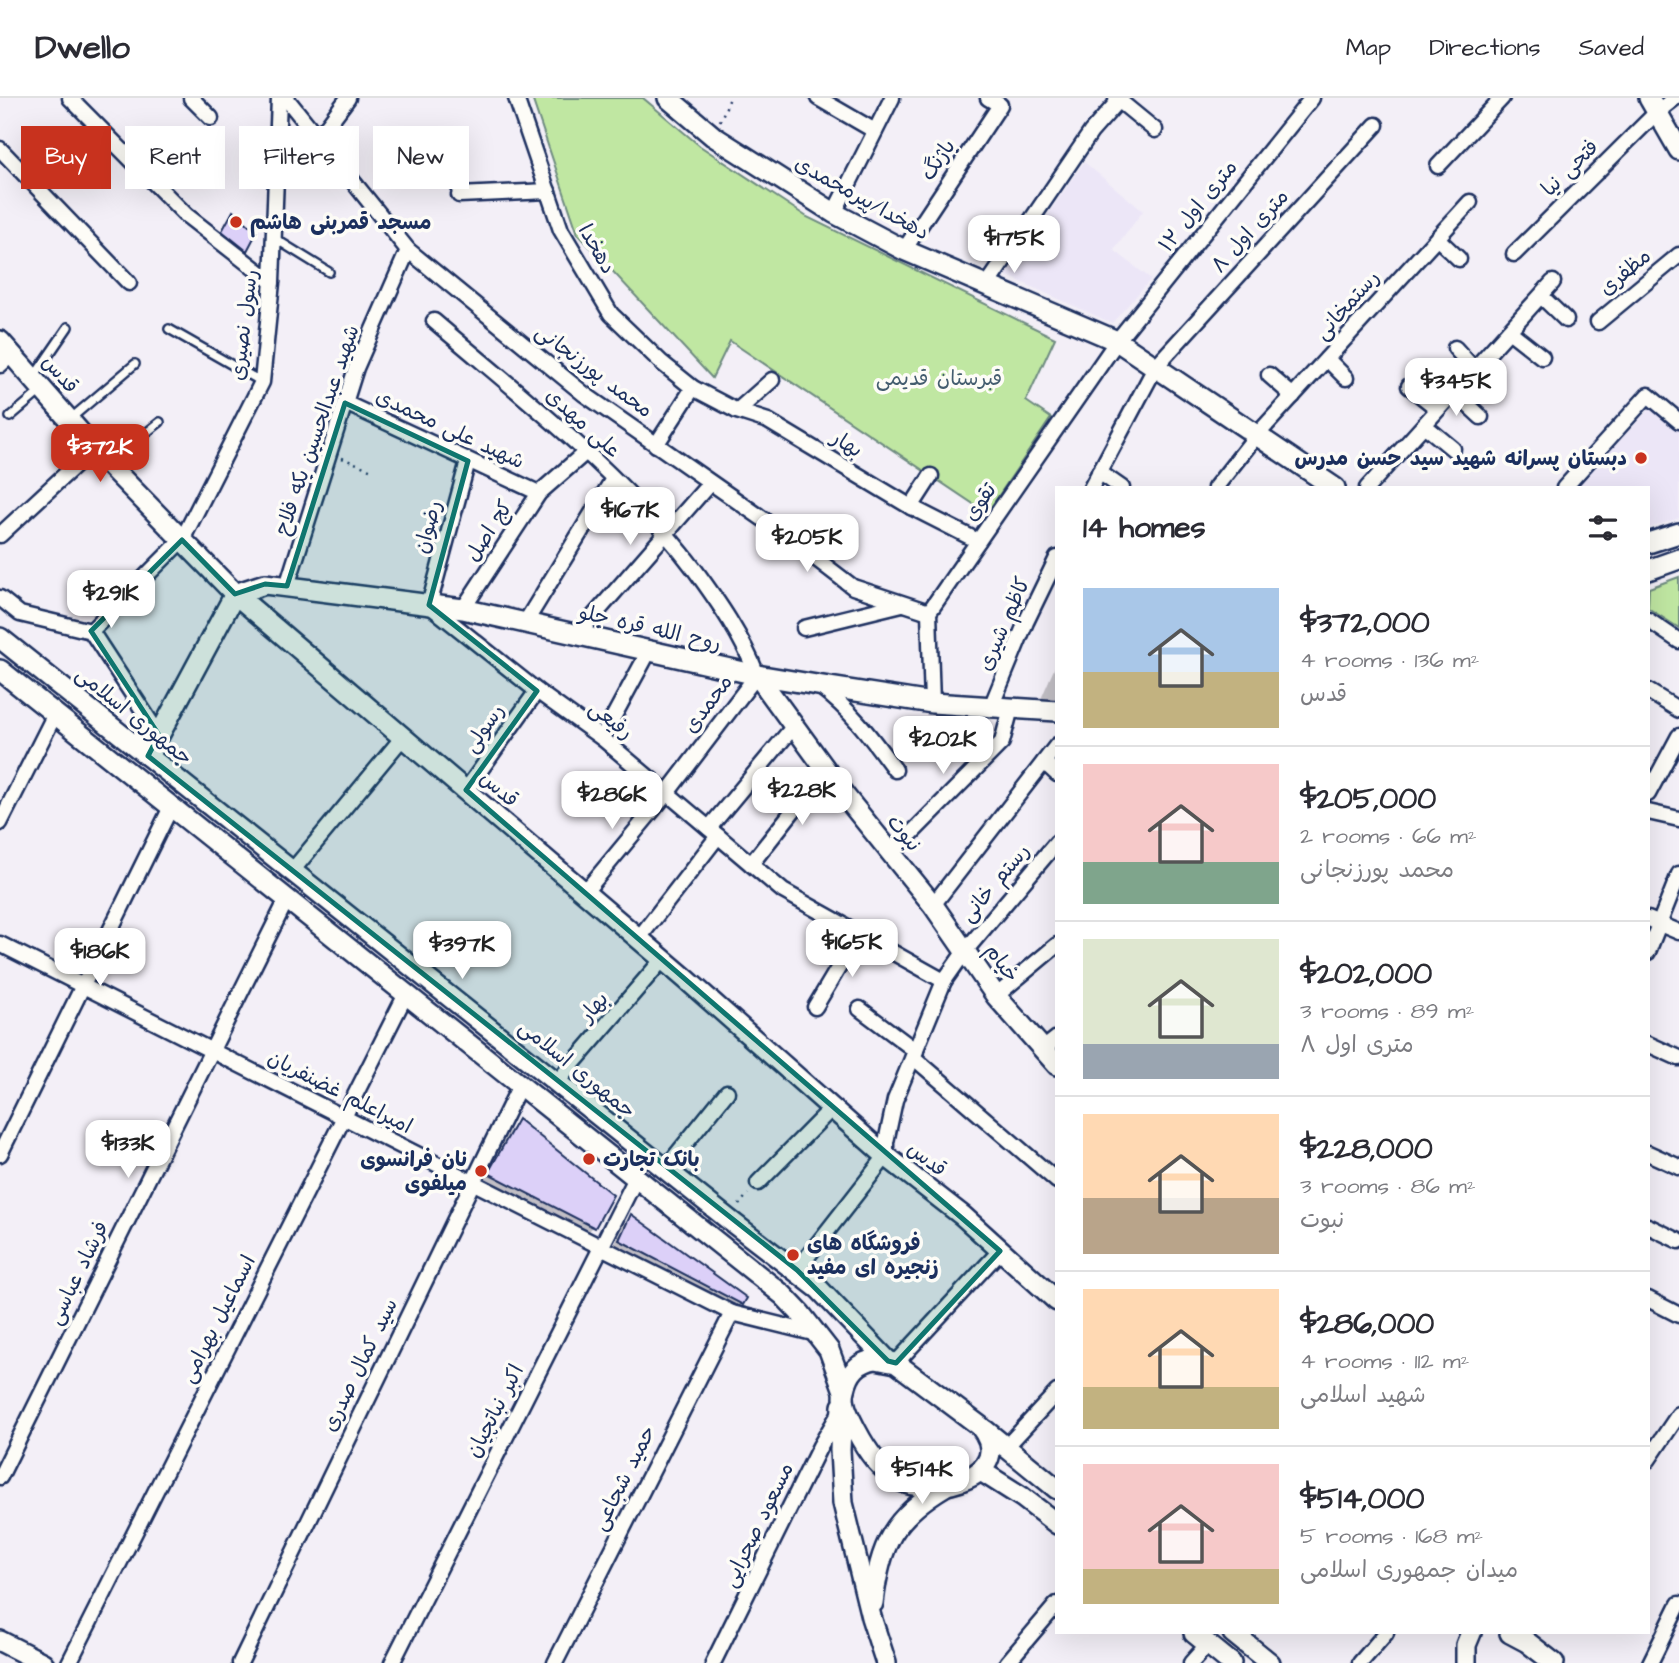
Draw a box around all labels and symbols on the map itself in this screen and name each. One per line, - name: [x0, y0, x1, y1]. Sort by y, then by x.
- street label: باژنگ: [914, 133, 962, 187]
- street label: فتحی نیا: [1535, 133, 1605, 203]
- street label: دهخدا/پیرمحمدی: [789, 149, 935, 247]
- street label: ۱۲ متری اول: [1152, 154, 1244, 258]
- street label: ۸ متری اول: [1205, 183, 1295, 279]
- place label: مسجد قمربنی هاشم: [250, 208, 431, 238]
- marker: مسجد قمربنی هاشم: [228, 214, 244, 230]
- pin: $175K: [965, 216, 1063, 275]
- street label: دهخدا: [571, 219, 623, 279]
- street label: مظفری: [1593, 242, 1657, 302]
- street label: رستمخانی: [1308, 264, 1386, 346]
- street label: رسول نصیری: [223, 268, 265, 382]
- street label: محمد پورزنجانی: [529, 317, 659, 425]
- street label: شهید عبدالحسین یکه فلاح: [267, 321, 367, 539]
- street label: قدس: [35, 348, 85, 400]
- pin: $345K: [1407, 358, 1505, 418]
- park label: قبرستان قدیمى: [876, 364, 1002, 393]
- street label: علی مهدی: [539, 381, 627, 465]
- street label: شهید علی محمدی: [371, 382, 529, 476]
- street label: بهار: [824, 422, 868, 465]
- pin: $372K: [51, 424, 149, 484]
- place label: دبستان پسرانه شهید سید حسن مدرس: [1294, 444, 1627, 473]
- marker: دبستان پسرانه شهید سید حسن مدرس: [1633, 450, 1649, 466]
- street label: تقوی: [956, 476, 1004, 527]
- pin: $167K: [581, 488, 679, 547]
- street label: کج اصل: [458, 495, 520, 567]
- street label: رضوان: [407, 497, 449, 557]
- pin: $205K: [758, 514, 856, 574]
- pin: $291K: [62, 570, 160, 630]
- street label: کاظم شیری: [970, 573, 1038, 676]
- street label: روح الله قره جلو: [575, 597, 724, 658]
- street label: جمهوری اسلامی: [69, 660, 199, 772]
- street label: محمدی: [676, 669, 740, 739]
- street label: رفیعی: [583, 694, 639, 746]
- street label: رسولی: [457, 698, 511, 758]
- pin: $202K: [894, 716, 992, 776]
- street label: قدس: [473, 764, 525, 814]
- pin: $228K: [753, 768, 851, 827]
- pin: $286K: [563, 772, 661, 831]
- street label: نبوت: [880, 808, 928, 858]
- street label: رستم خانی: [954, 837, 1037, 929]
- pin: $165K: [803, 920, 901, 979]
- pin: $397K: [413, 922, 511, 981]
- pin: $186K: [51, 928, 149, 988]
- street label: خیام: [977, 938, 1026, 989]
- street label: بهار: [571, 985, 615, 1030]
- street label: جمهوری اسلامی: [512, 1013, 642, 1125]
- street label: امیراعلم غضنفریان: [262, 1043, 417, 1142]
- pin: $133K: [79, 1121, 177, 1180]
- street label: قدس: [901, 1134, 953, 1184]
- place label: نان فرانسوی میلفوی: [360, 1145, 467, 1198]
- place label: بانک تجارت: [603, 1145, 699, 1174]
- marker: بانک تجارت: [581, 1151, 597, 1167]
- marker: نان فرانسوی میلفوی: [473, 1163, 489, 1179]
- street label: فرشاد عباسی: [40, 1216, 116, 1330]
- place label: فروشگاه های زنجیره ای مفید: [807, 1229, 939, 1282]
- marker: فروشگاه های زنجیره ای مفید: [785, 1247, 801, 1263]
- street label: اسماعیل بهرامی: [173, 1250, 263, 1388]
- street label: سید کمال صدری: [315, 1294, 405, 1436]
- street label: اکبر نباتچیان: [459, 1359, 531, 1463]
- street label: حمید شجاعی: [585, 1420, 663, 1536]
- pin: $514K: [873, 1446, 971, 1506]
- street label: مسعود صحرایی: [715, 1458, 801, 1592]

